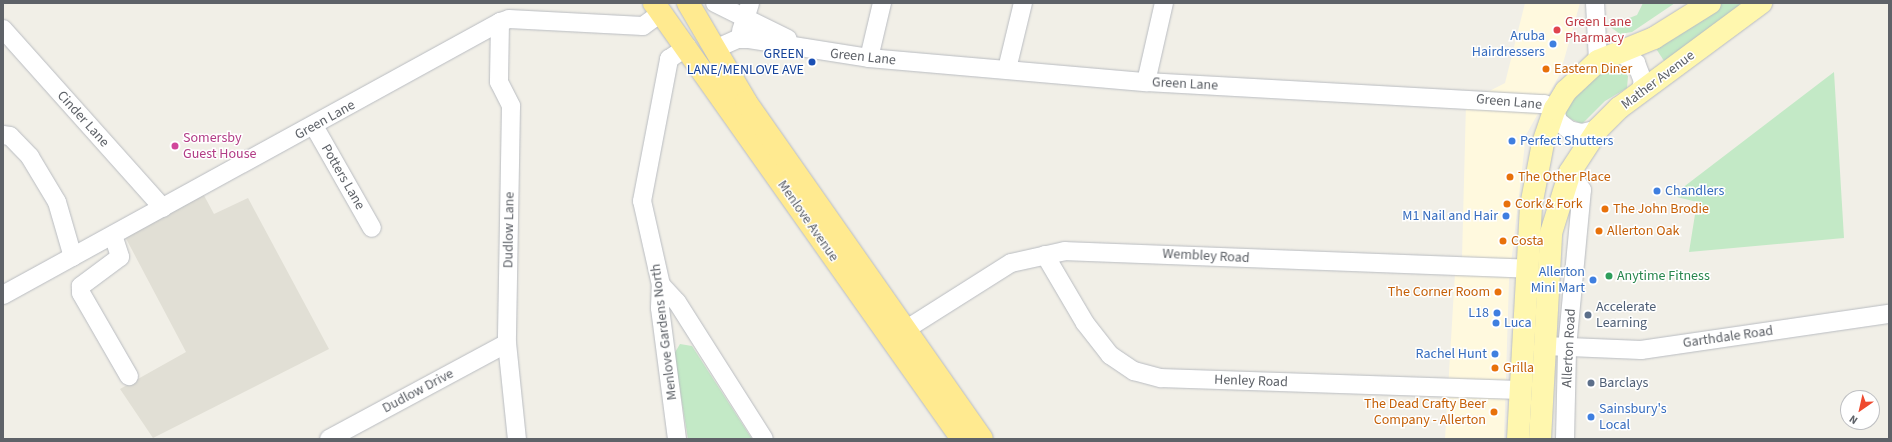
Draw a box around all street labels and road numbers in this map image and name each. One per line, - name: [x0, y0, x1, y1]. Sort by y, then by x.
- street label: Green Lane: [829, 45, 897, 69]
- street label: Mather Avenue: [1618, 47, 1698, 113]
- street label: Green Lane: [1152, 74, 1218, 94]
- street label: Cinder Lane: [53, 87, 113, 151]
- street label: Green Lane: [1475, 91, 1543, 113]
- street label: Green Lane: [292, 97, 358, 143]
- street label: Potters Lane: [318, 141, 368, 213]
- street label: Menlove Avenue: [774, 177, 842, 265]
- street label: Dudlow Lane: [500, 192, 518, 268]
- street label: Wembley Road: [1162, 245, 1250, 267]
- street label: Menlove Gardens North: [647, 263, 681, 401]
- street label: Allerton Road: [1559, 308, 1579, 388]
- street label: Garthdale Road: [1682, 322, 1774, 352]
- street label: Dudlow Drive: [379, 365, 457, 417]
- street label: Henley Road: [1214, 371, 1288, 391]

